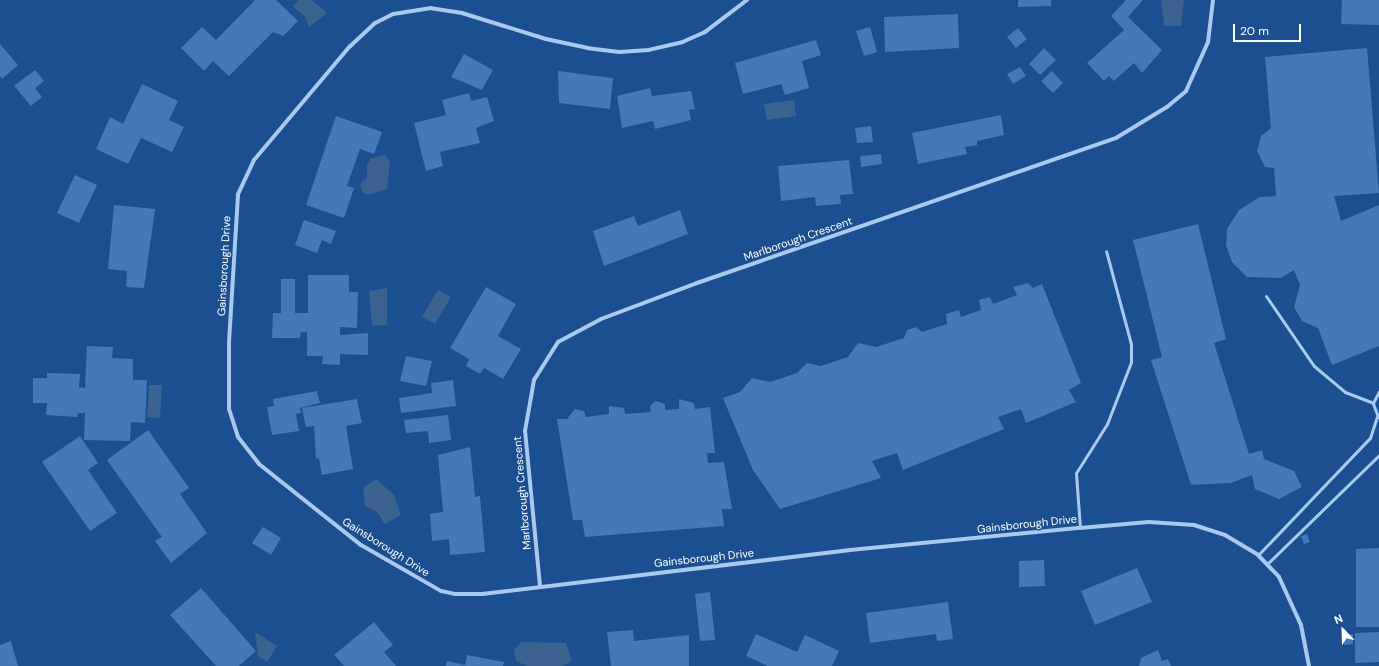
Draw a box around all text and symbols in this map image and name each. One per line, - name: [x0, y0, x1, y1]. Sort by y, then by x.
- scale bar: [1235, 16, 1303, 42]
- text: 20 m: [1240, 23, 1269, 39]
- street label: Marlborough Crescent: [742, 214, 854, 264]
- street label: Gainsborough Drive: [215, 216, 233, 316]
- street label: Marlborough Crescent: [510, 436, 534, 550]
- street label: Gainsborough Drive: [976, 512, 1078, 536]
- street label: Gainsborough Drive: [340, 515, 432, 579]
- street label: Gainsborough Drive: [653, 546, 755, 570]
- north arrow: [1323, 610, 1363, 650]
- text: N: [1332, 611, 1345, 627]

